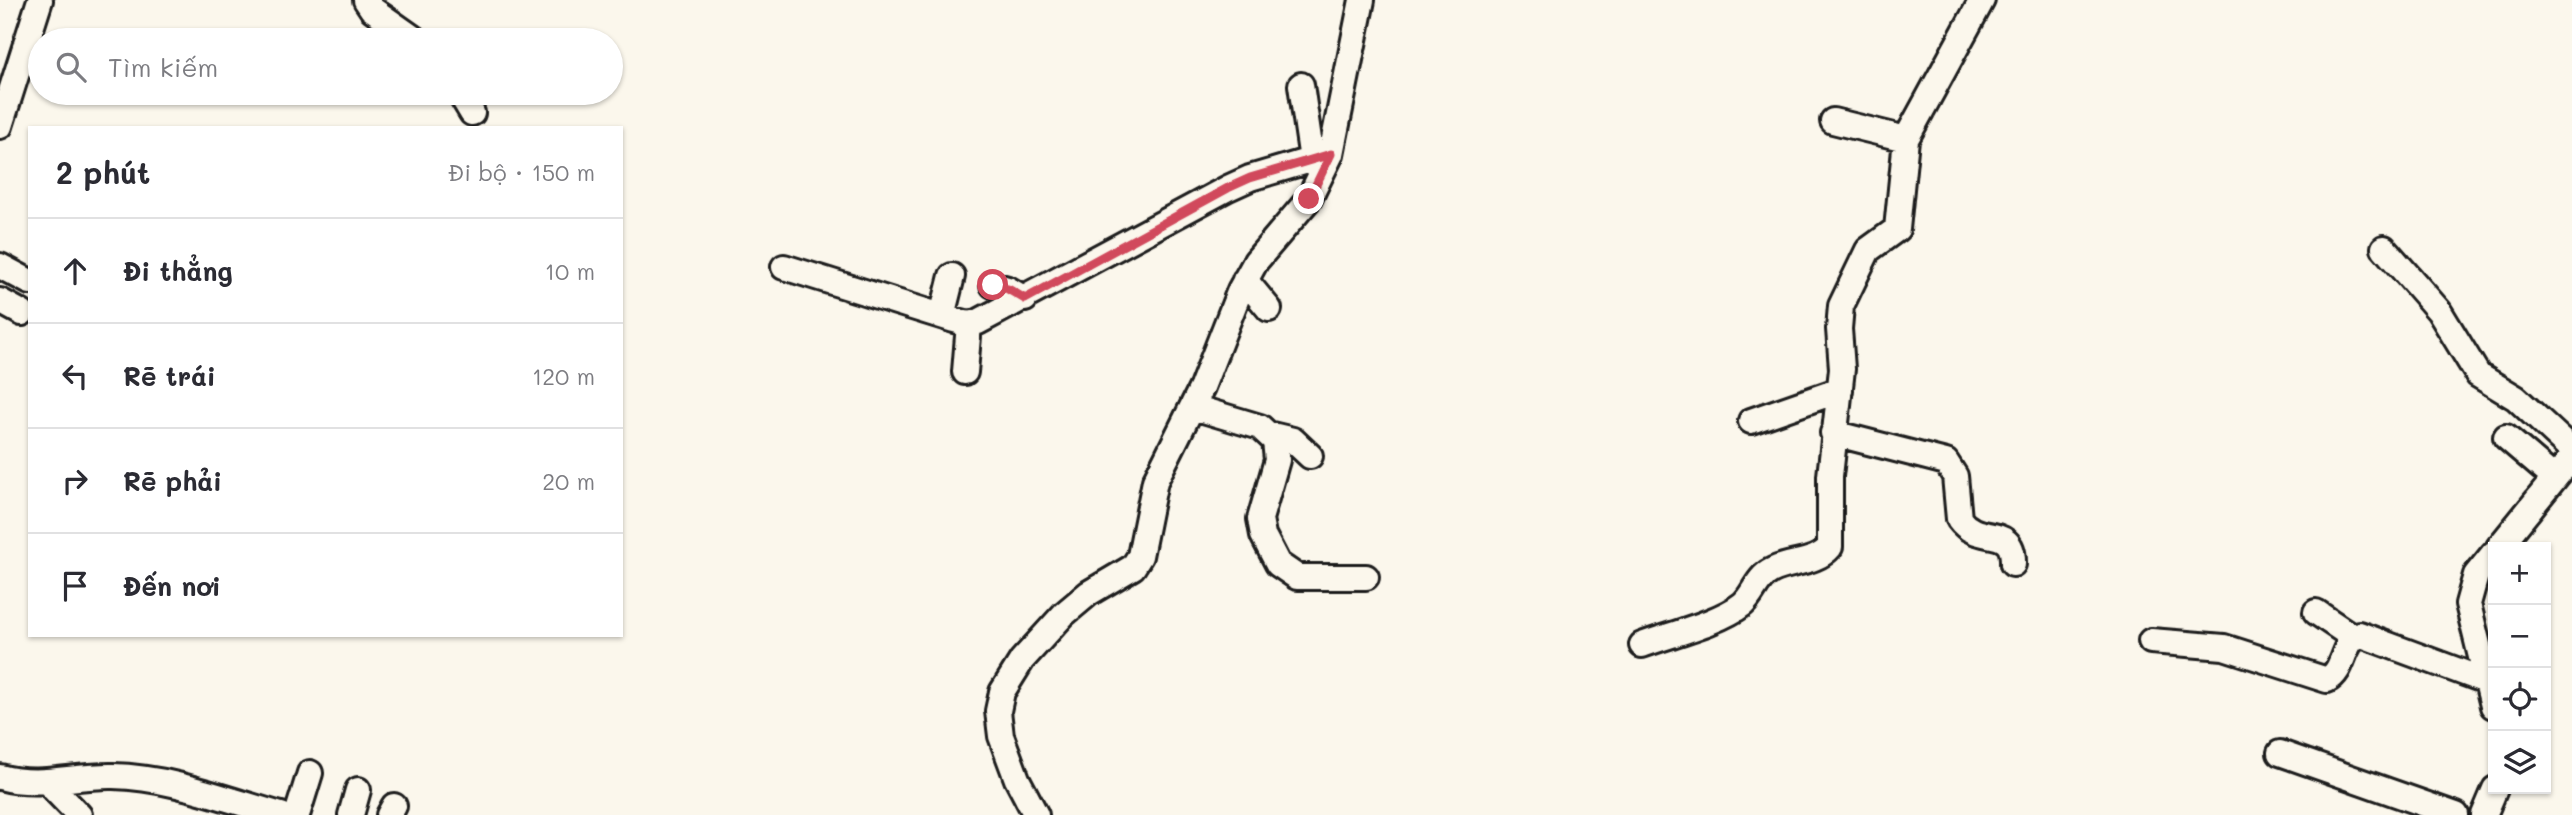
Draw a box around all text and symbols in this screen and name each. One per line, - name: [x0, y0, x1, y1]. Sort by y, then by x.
- search box: [28, 28, 623, 105]
- icon: search: [52, 48, 90, 86]
- text: Tìm kiếm: [108, 50, 218, 84]
- text: 2 phút: [56, 152, 150, 192]
- text: Đi bộ · 150 m: [447, 157, 595, 187]
- route end: [1293, 183, 1324, 214]
- icon: ahead: [56, 252, 94, 290]
- text: Đi thẳng: [123, 254, 233, 288]
- text: 10 m: [545, 256, 595, 286]
- route start: [977, 269, 1008, 300]
- icon: left: [56, 357, 94, 395]
- text: Rẽ trái: [123, 359, 216, 393]
- text: 120 m: [532, 361, 595, 391]
- icon: right: [56, 462, 94, 500]
- text: Rẽ phải: [123, 464, 222, 498]
- text: 20 m: [542, 466, 595, 496]
- map controls: [2488, 542, 2551, 794]
- button: +: [2488, 542, 2551, 605]
- icon: arrive: [56, 567, 94, 605]
- text: Đến nơi: [123, 569, 221, 603]
- button: −: [2488, 605, 2551, 668]
- button: locate: [2488, 668, 2551, 731]
- button: layers: [2488, 731, 2551, 794]

